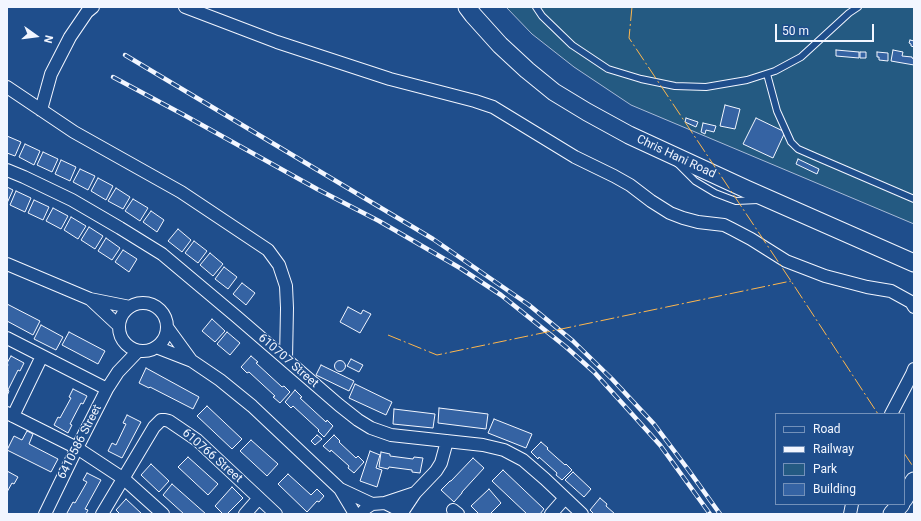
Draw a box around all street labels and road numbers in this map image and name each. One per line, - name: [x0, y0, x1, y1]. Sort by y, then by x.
- street label: Chris Hani Road: [634, 132, 718, 182]
- street label: 610707 Street: [255, 331, 321, 391]
- street label: 6410586 Street: [55, 402, 105, 482]
- street label: 610766 Street: [179, 426, 245, 486]

